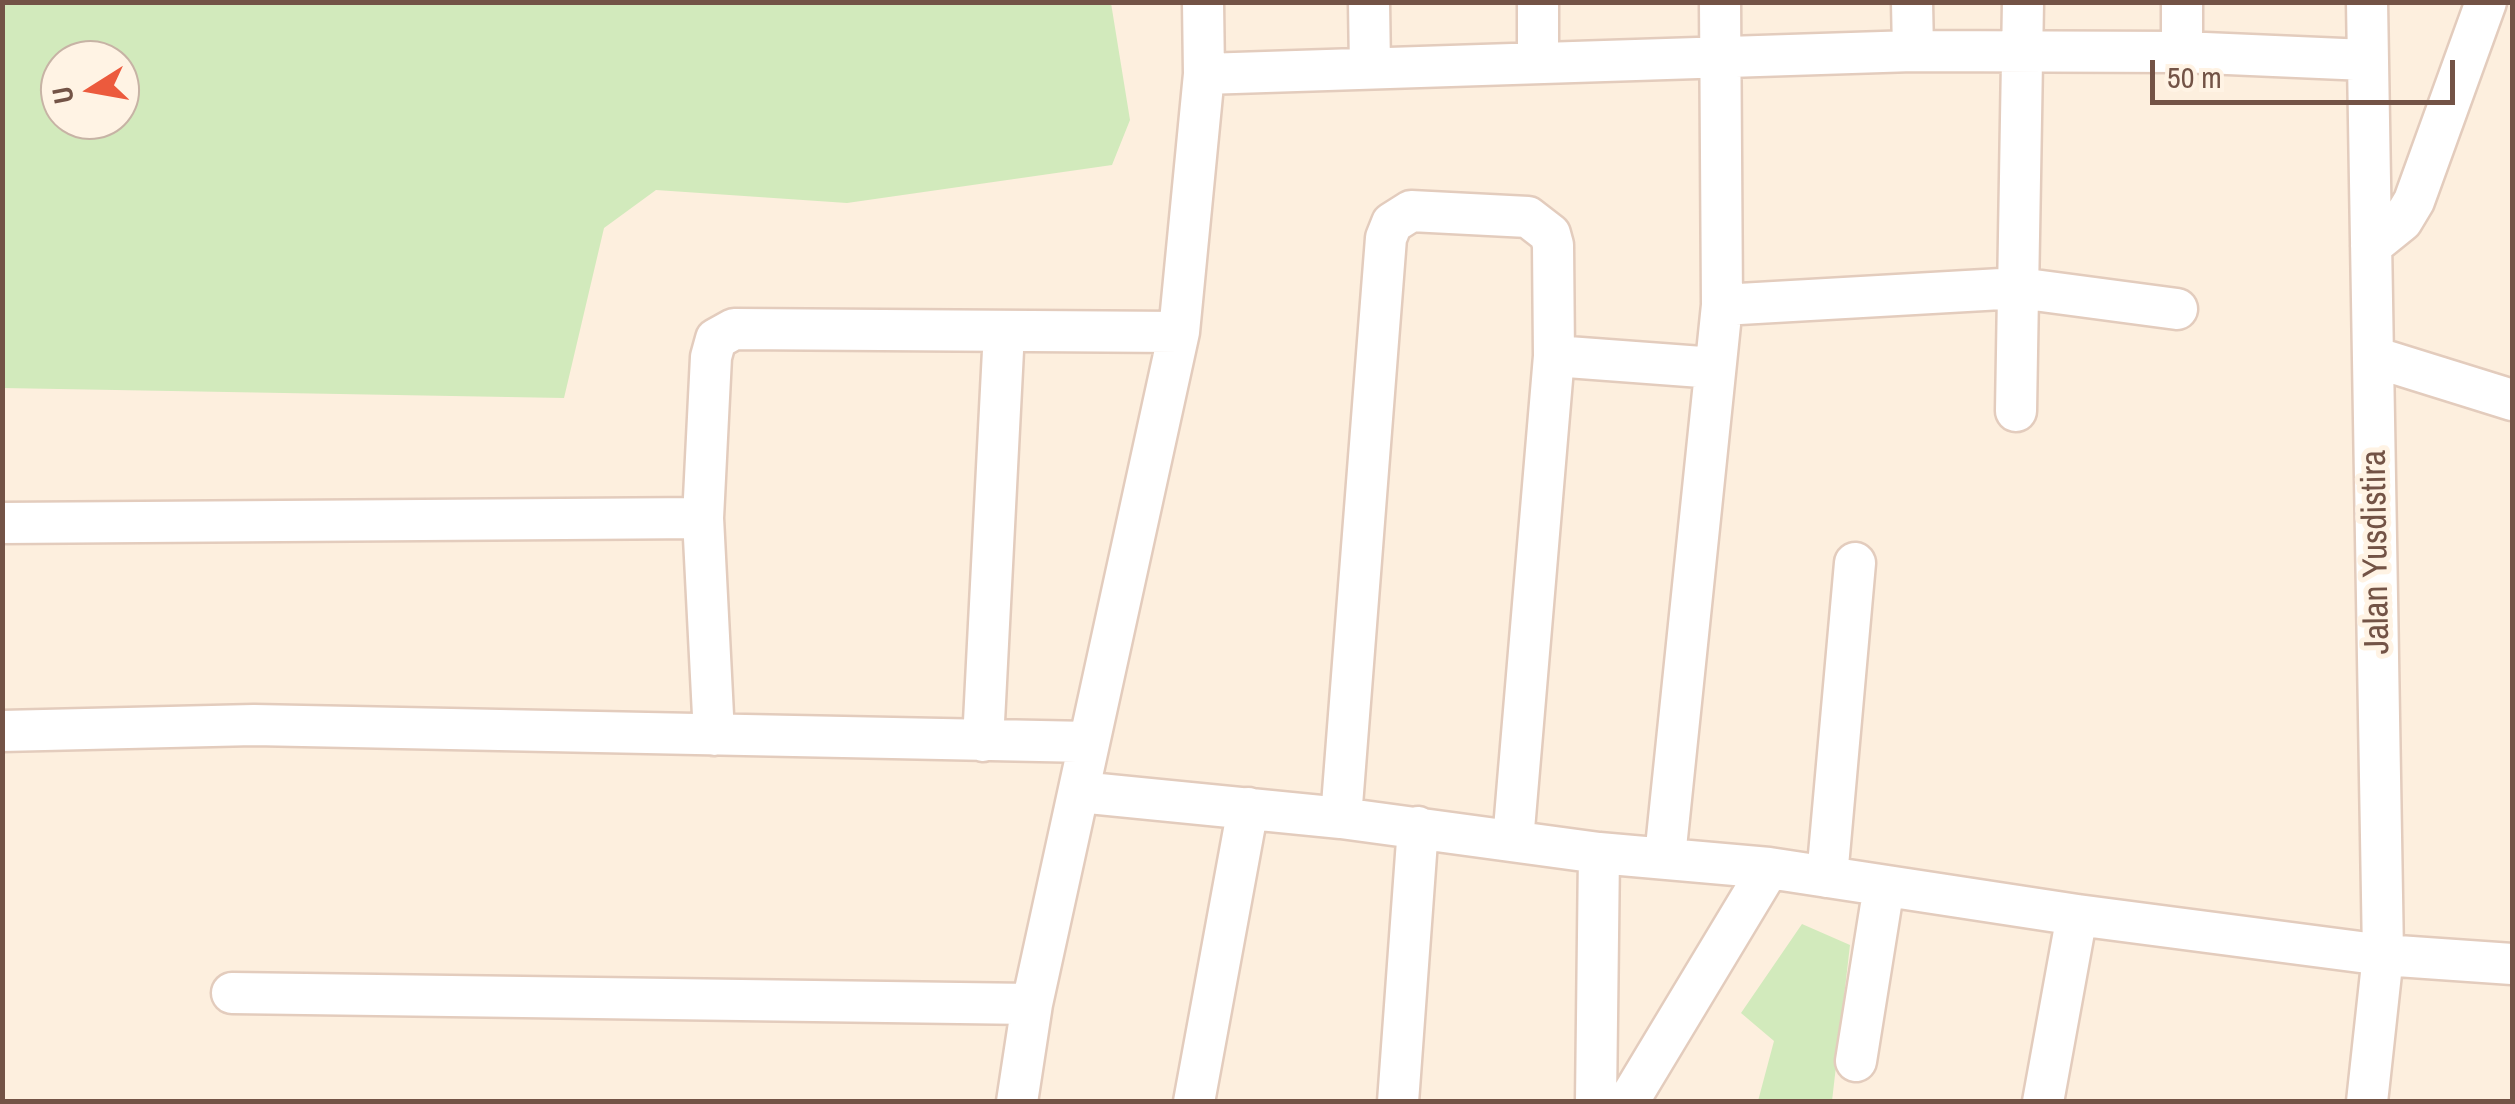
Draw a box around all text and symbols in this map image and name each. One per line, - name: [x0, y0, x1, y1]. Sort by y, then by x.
- north arrow: [40, 40, 140, 140]
- scale bar: [2155, 40, 2460, 102]
- text: 50 m: [2167, 57, 2222, 97]
- text: U: [42, 84, 83, 107]
- street label: Jalan Yusdistira: [2354, 450, 2400, 654]

